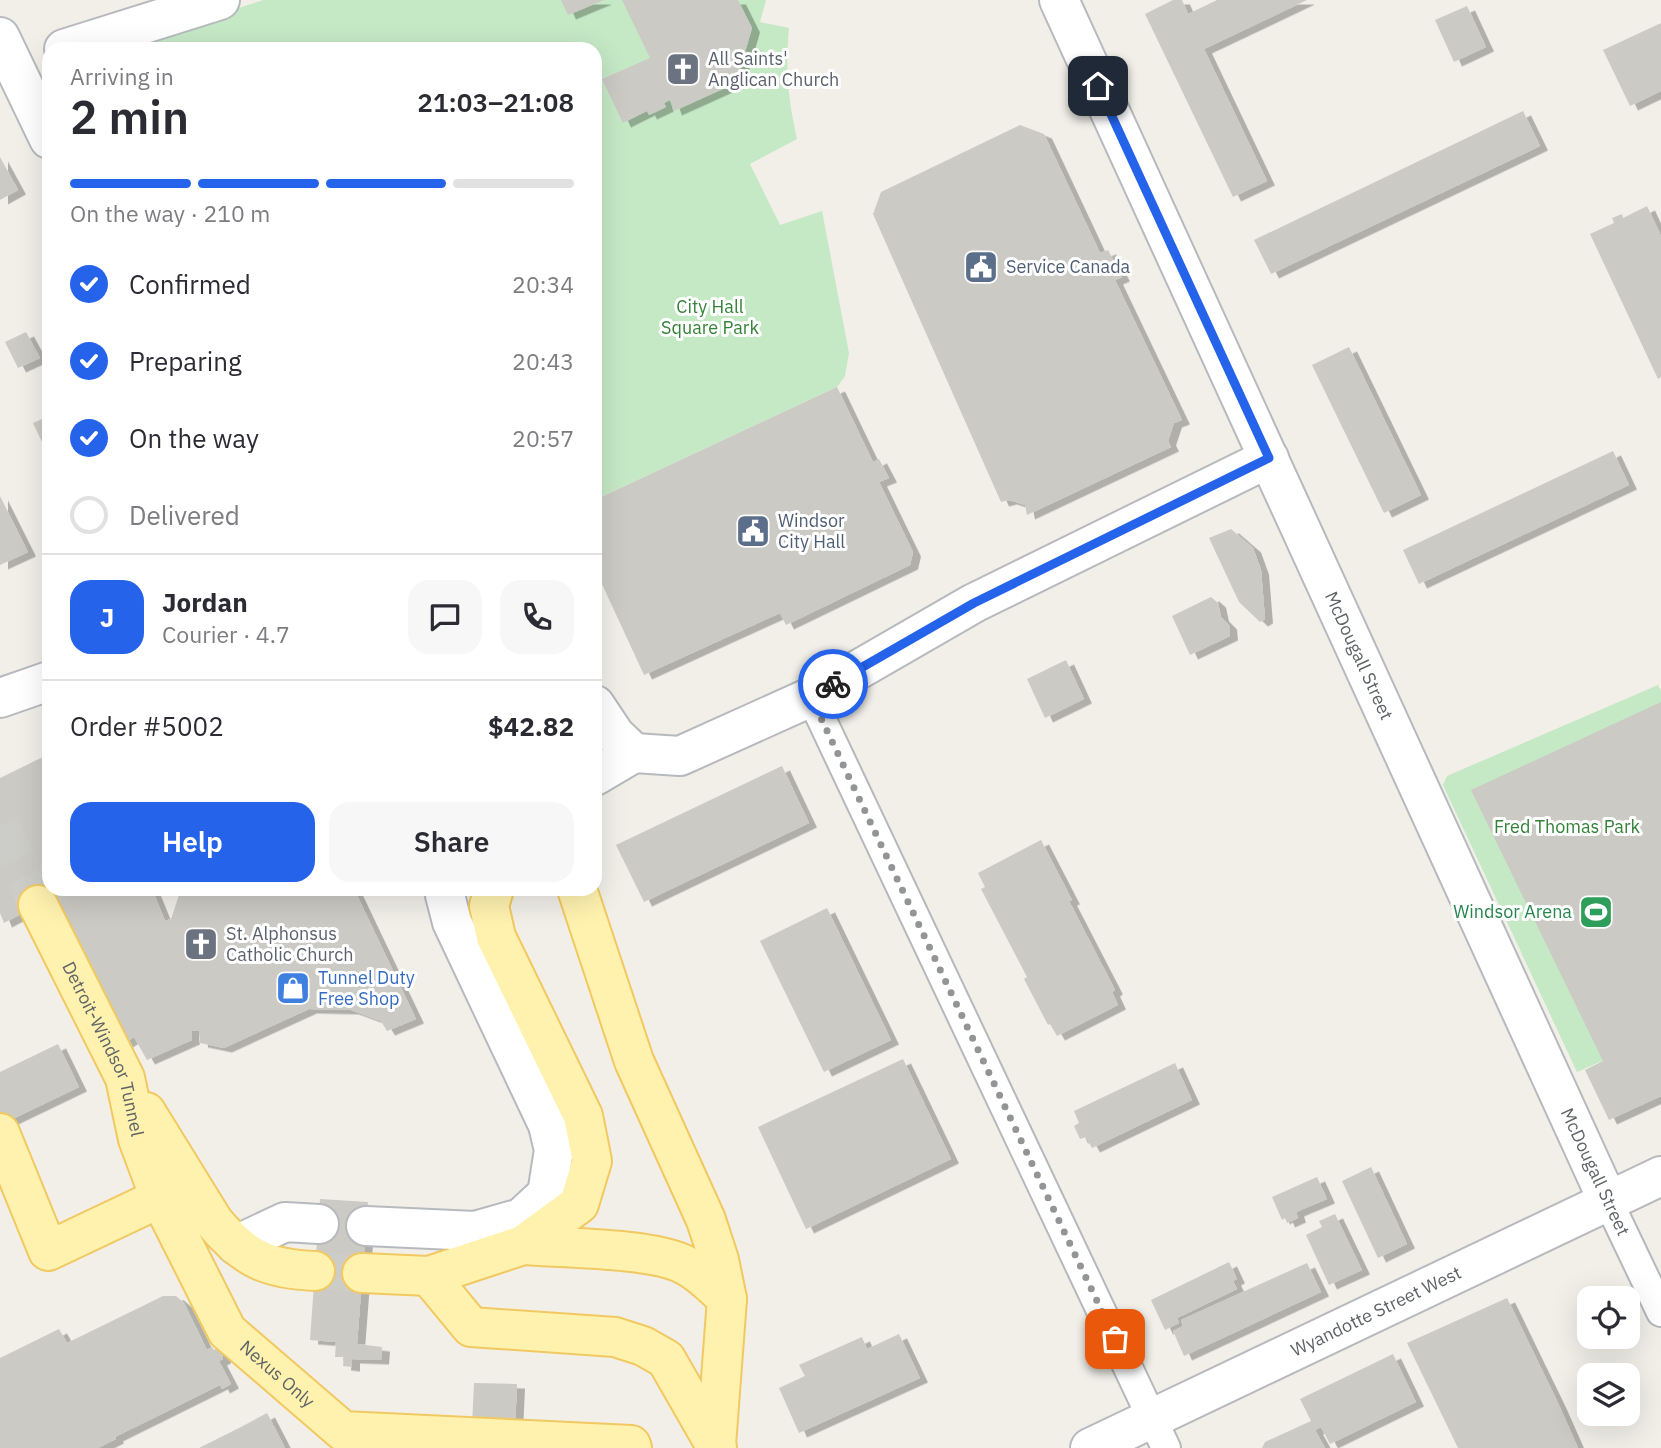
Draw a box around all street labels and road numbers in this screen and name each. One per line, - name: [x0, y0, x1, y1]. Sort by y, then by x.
- street label: McDougall Street: [1320, 588, 1398, 723]
- street label: Detroit-Windsor Tunnel: [57, 958, 149, 1139]
- street label: McDougall Street: [1556, 1104, 1635, 1239]
- street label: Wyandotte Street West: [1287, 1261, 1465, 1362]
- street label: Nexus Only: [235, 1335, 320, 1412]

